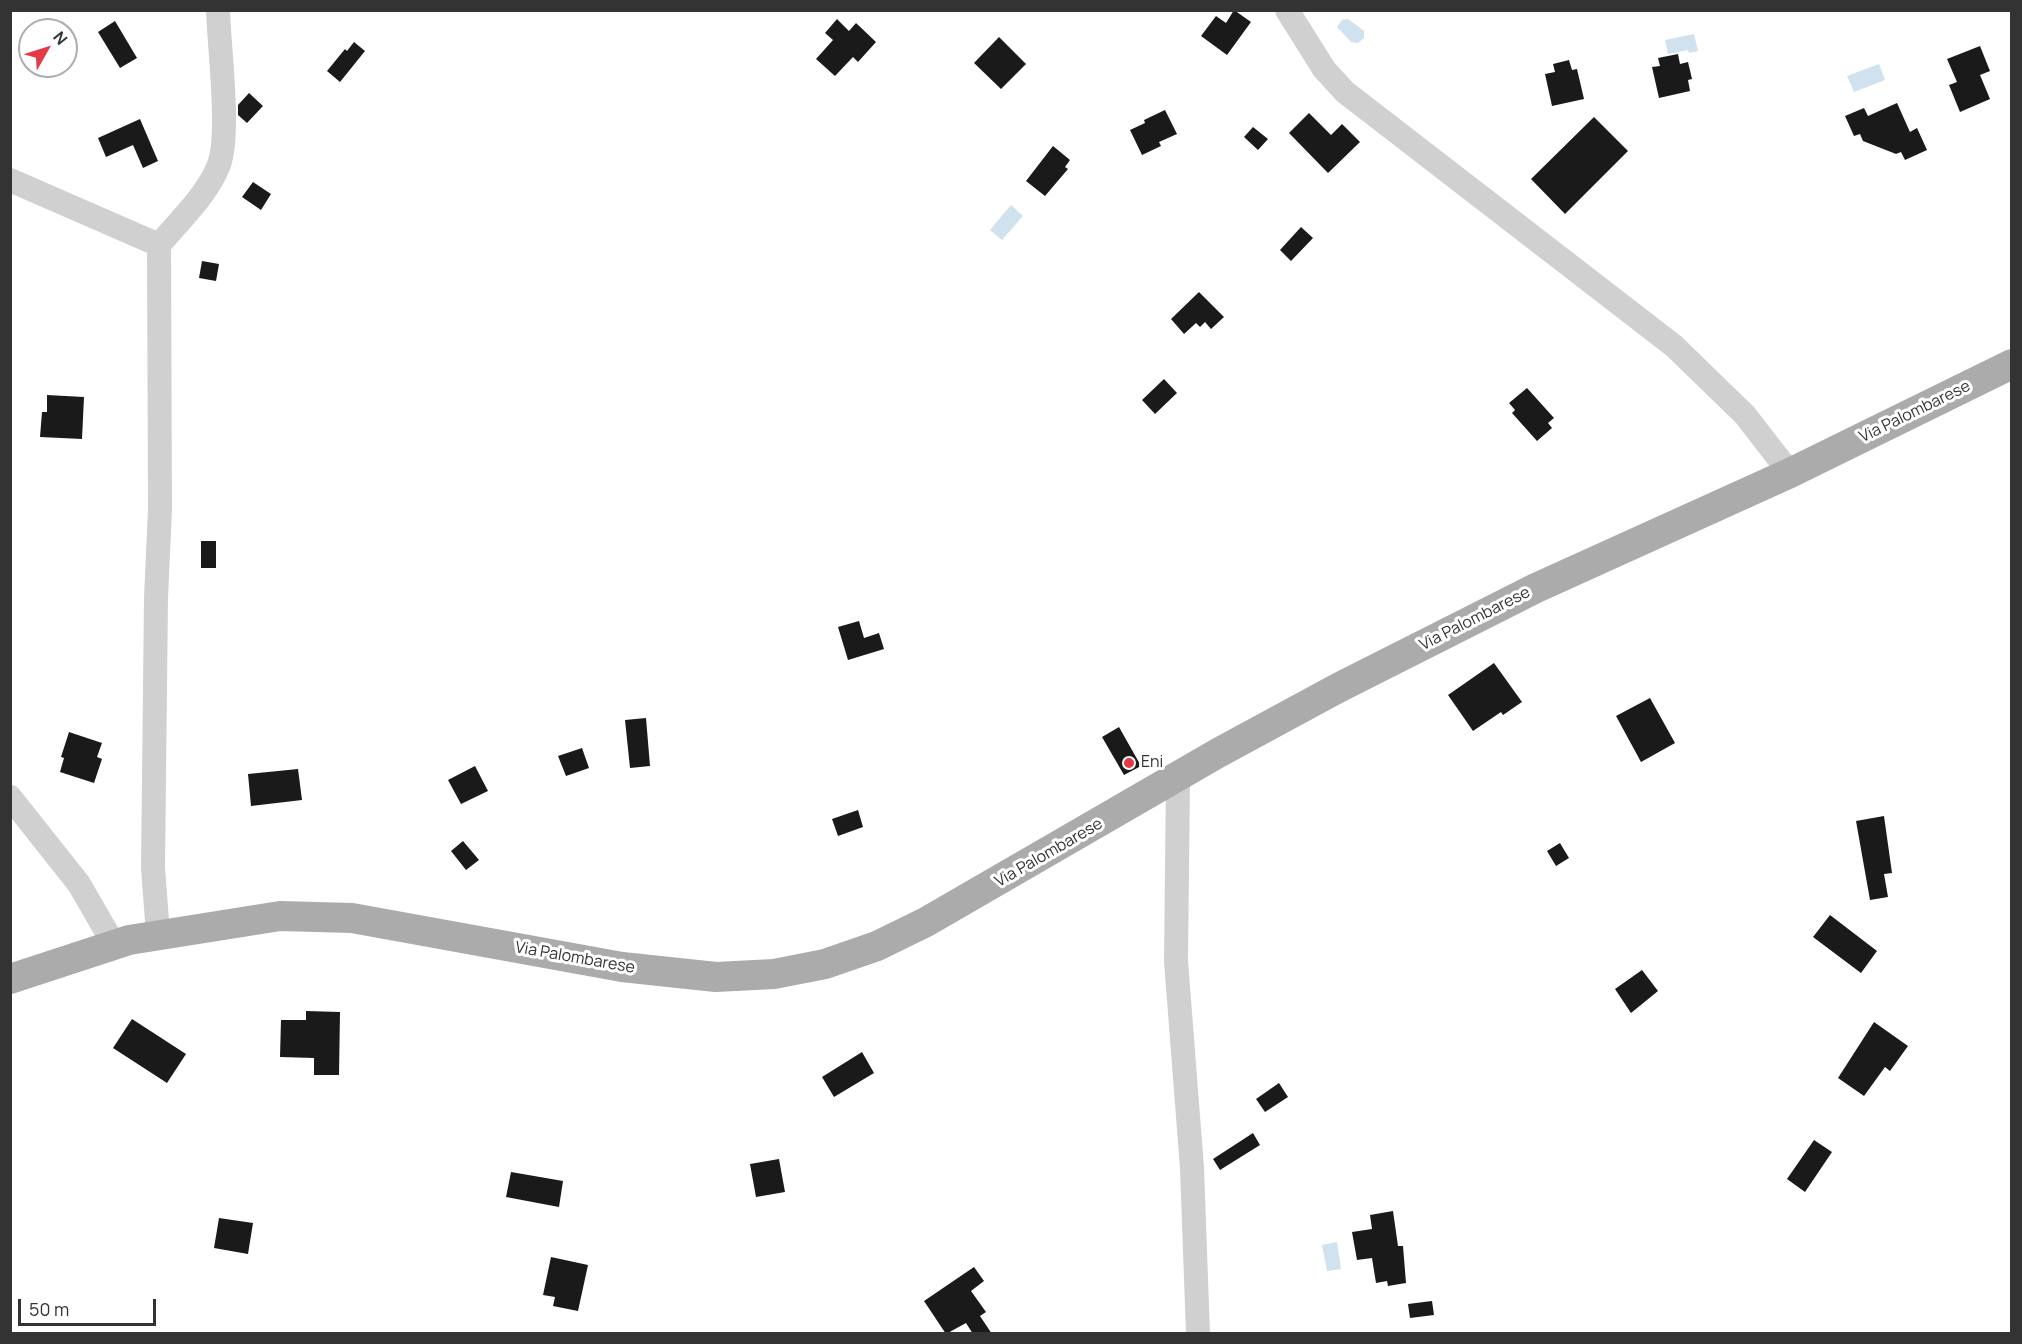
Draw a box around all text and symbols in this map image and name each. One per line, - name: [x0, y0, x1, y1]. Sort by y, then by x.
- north arrow: [18, 18, 78, 78]
- text: N: [48, 27, 73, 49]
- street label: Via Palombarese: [1856, 377, 1974, 447]
- street label: Via Palombarese: [1417, 583, 1533, 655]
- place label: Eni: [1141, 753, 1163, 773]
- marker: Eni: [1122, 756, 1136, 770]
- street label: Via Palombarese: [992, 814, 1106, 892]
- street label: Via Palombarese: [514, 938, 636, 978]
- scale bar: [21, 1287, 159, 1325]
- text: 50 m: [29, 1297, 69, 1321]

